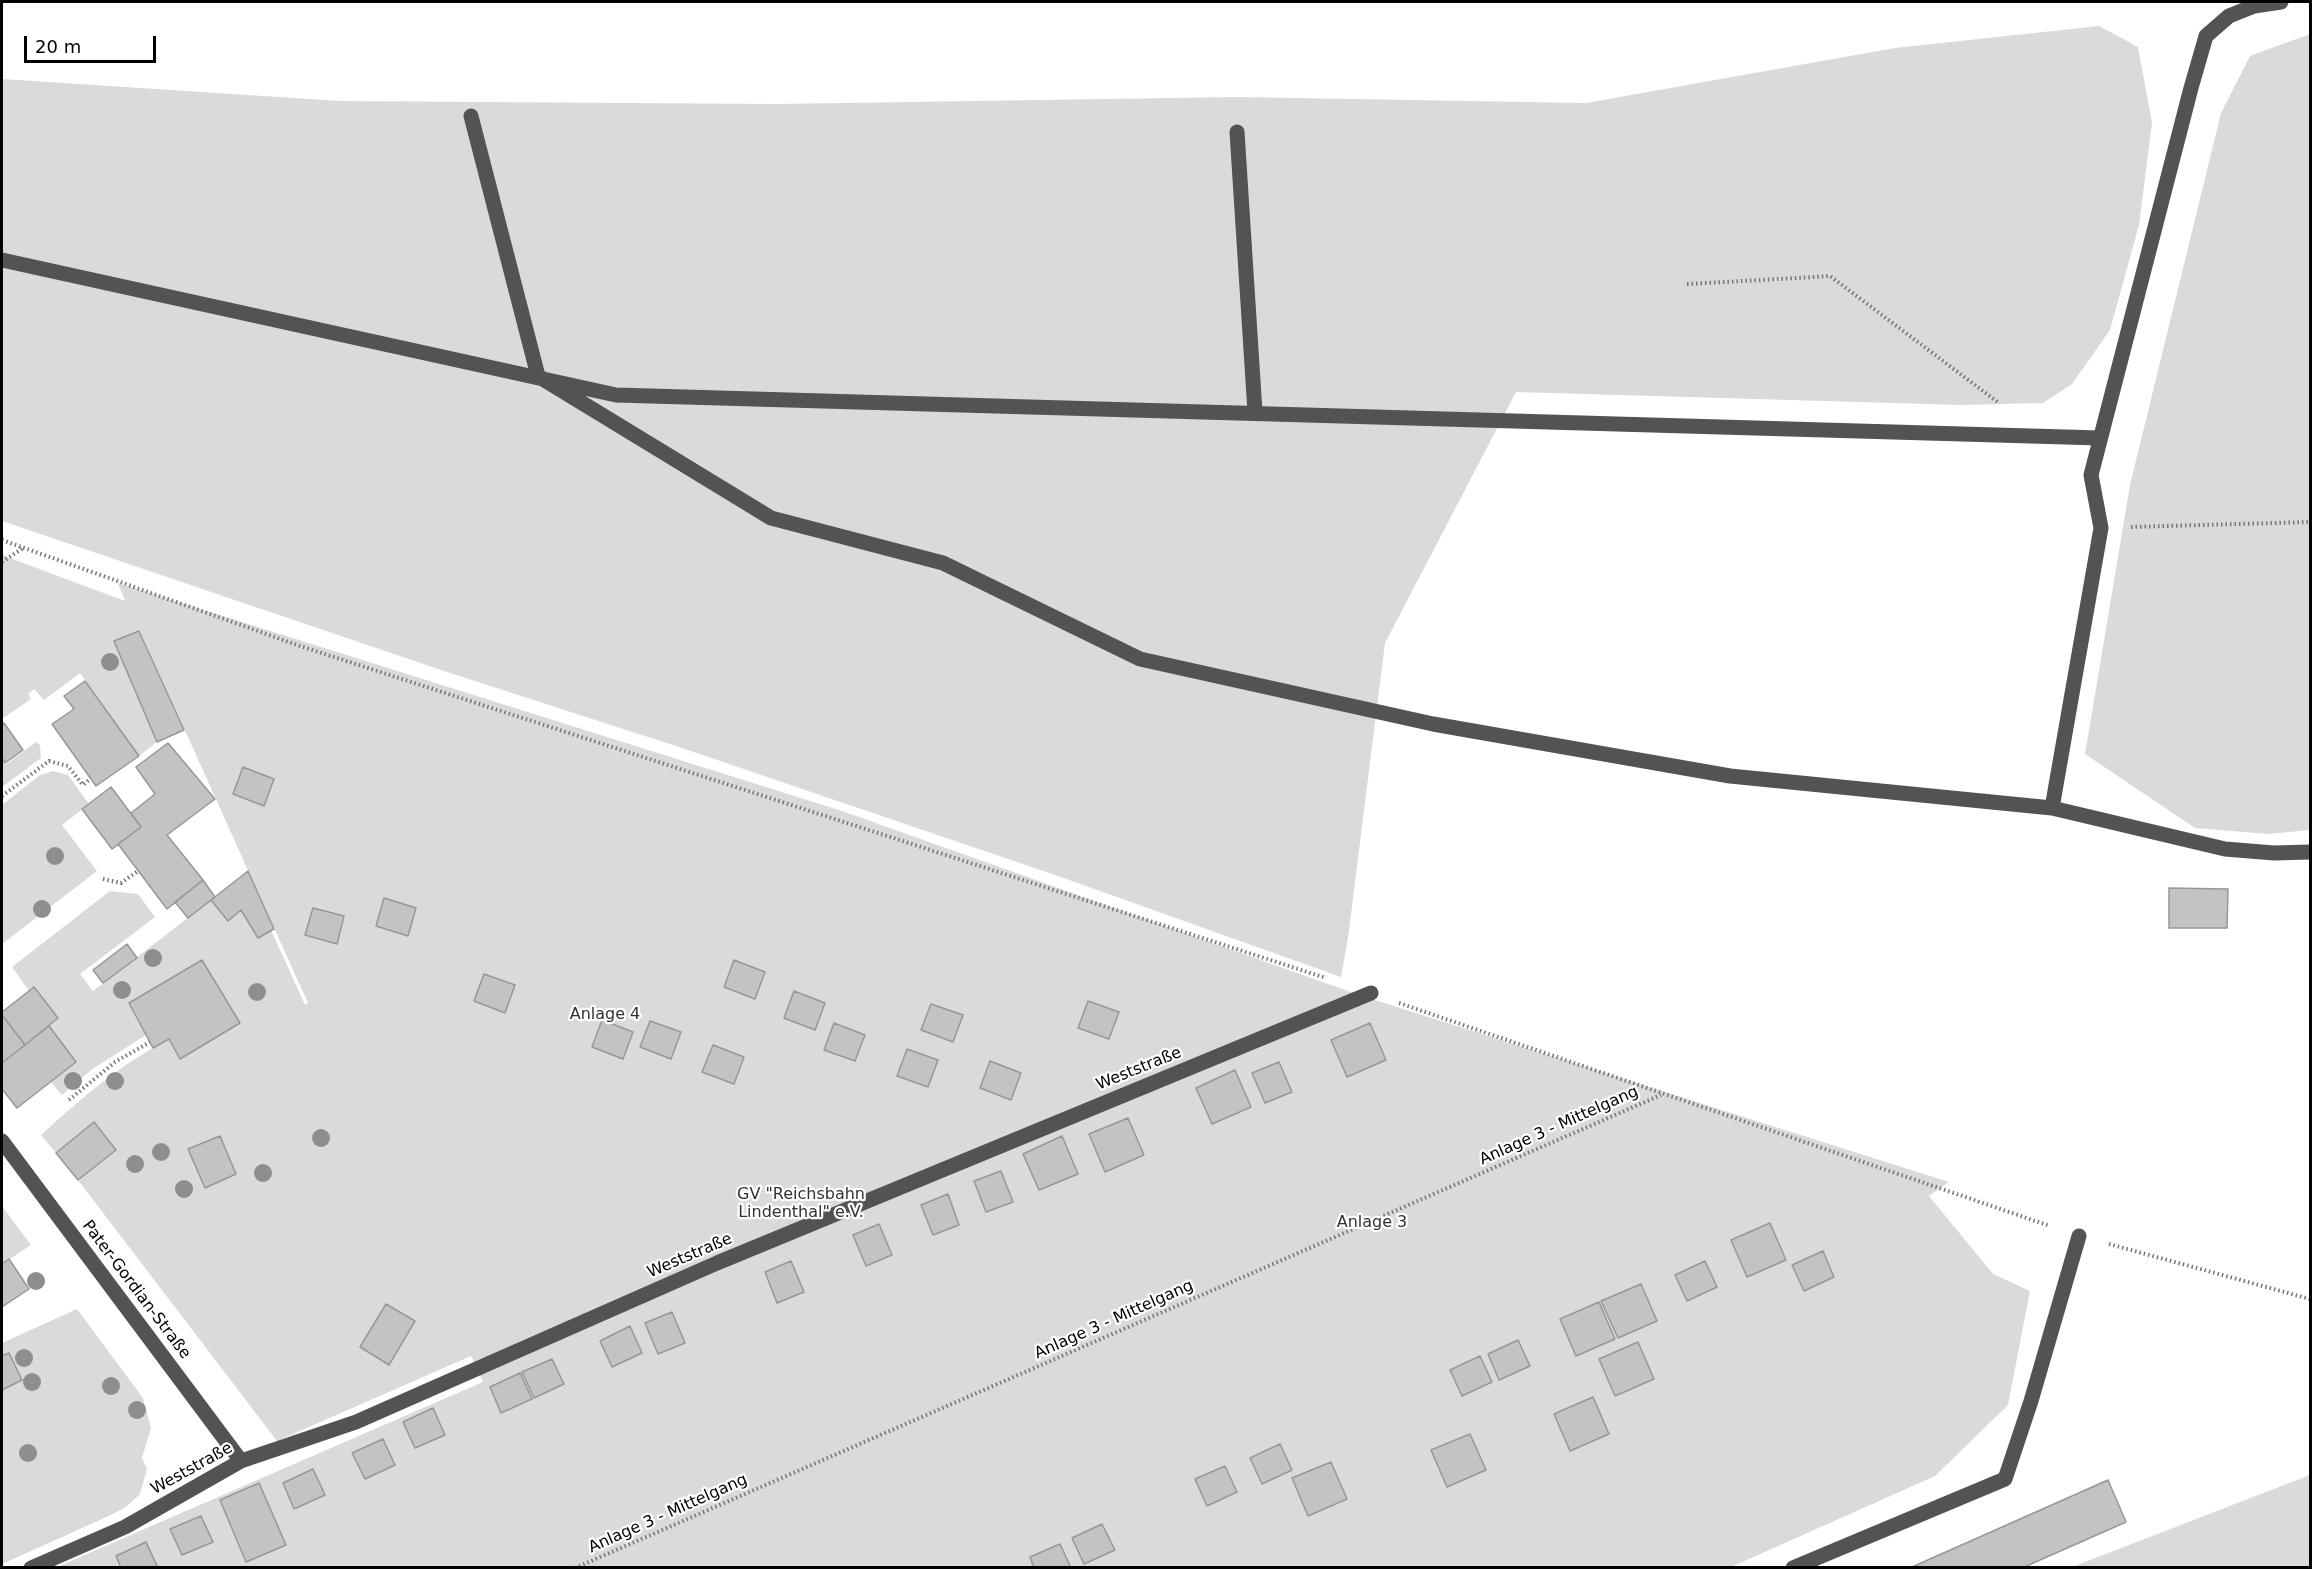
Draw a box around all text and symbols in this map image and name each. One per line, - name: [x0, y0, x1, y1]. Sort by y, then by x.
- scale bar: [27, 24, 159, 62]
- text: 20 m: [35, 36, 81, 57]
- park label: Anlage 4: [570, 1005, 640, 1025]
- street label: Weststraße: [1094, 1043, 1184, 1095]
- street label: Anlage 3 - Mittelgang: [1477, 1082, 1641, 1170]
- park label: GV "Reichsbahn Lindenthal" e.V.: [737, 1185, 865, 1223]
- park label: Anlage 3: [1337, 1213, 1407, 1233]
- street label: Pater-Gordian-Straße: [78, 1217, 194, 1363]
- street label: Weststraße: [645, 1230, 735, 1282]
- street label: Anlage 3 - Mittelgang: [1032, 1276, 1196, 1364]
- street label: Weststraße: [148, 1439, 236, 1499]
- street label: Anlage 3 - Mittelgang: [586, 1470, 750, 1558]

